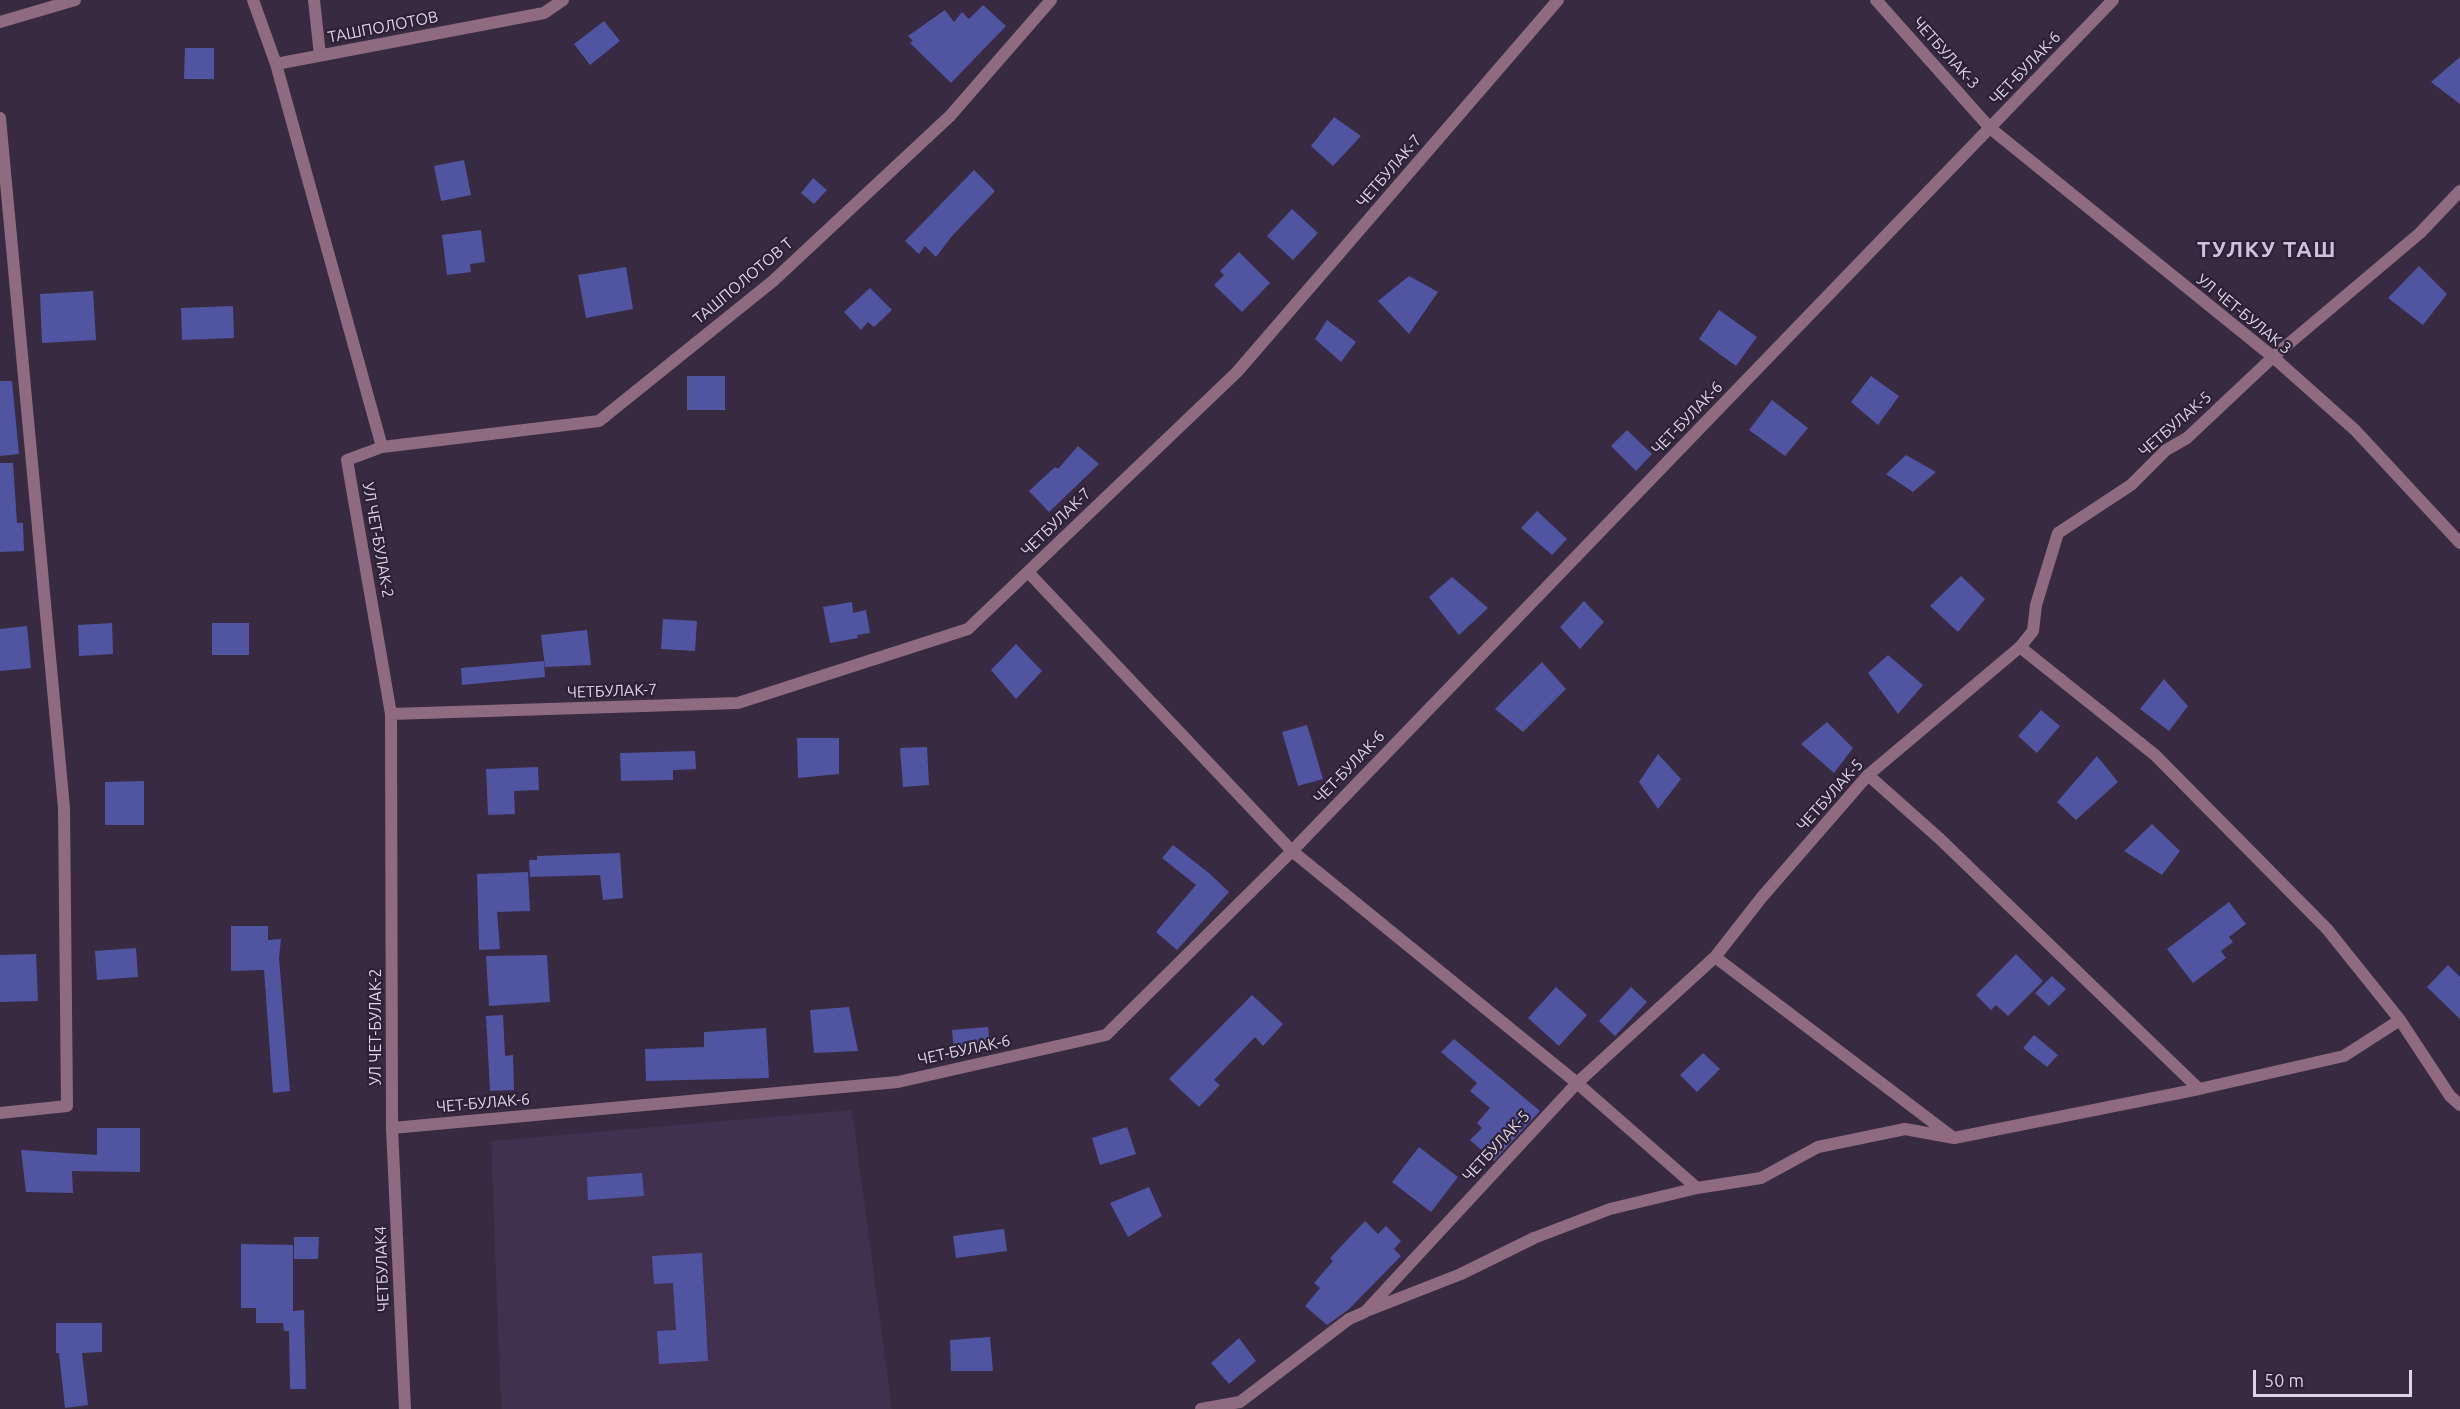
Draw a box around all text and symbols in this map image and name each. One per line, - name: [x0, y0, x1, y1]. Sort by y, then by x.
- street label: ТАШПОЛОТОВ: [326, 7, 440, 47]
- street label: ЧЕТБУЛАК-3: [1909, 13, 1983, 93]
- street label: ЧЕТ-БУЛАК-6: [1985, 28, 2065, 108]
- street label: ЧЕТБУЛАК-7: [1352, 131, 1426, 211]
- street label: ТАШПОЛОТОВ Т: [689, 234, 797, 328]
- district label: ТУЛКУ ТАШ: [2197, 237, 2337, 263]
- street label: УЛ ЧЕТ-БУЛАК 3: [2193, 270, 2295, 358]
- street label: ЧЕТ-БУЛАК-6: [1647, 378, 1727, 458]
- street label: ЧЕТБУЛАК-5: [2135, 387, 2215, 461]
- street label: УЛ ЧЕТ-БУЛАК-2: [358, 481, 398, 599]
- street label: ЧЕТБУЛАК-7: [1017, 484, 1095, 560]
- street label: ЧЕТБУЛАК-7: [567, 680, 657, 702]
- street label: ЧЕТ-БУЛАК-6: [1309, 727, 1389, 807]
- street label: ЧЕТБУЛАК-5: [1793, 755, 1867, 835]
- street label: УЛ ЧЕТ-БУЛАК-2: [366, 968, 386, 1086]
- street label: ЧЕТ-БУЛАК-6: [916, 1031, 1012, 1069]
- street label: ЧЕТ-БУЛАК-6: [435, 1089, 531, 1117]
- street label: ЧЕТБУЛАК-5: [1458, 1107, 1534, 1185]
- street label: ЧЕТБУЛАК4: [371, 1226, 393, 1312]
- scale bar: [2256, 1358, 2415, 1396]
- text: 50 m: [2264, 1370, 2304, 1390]

